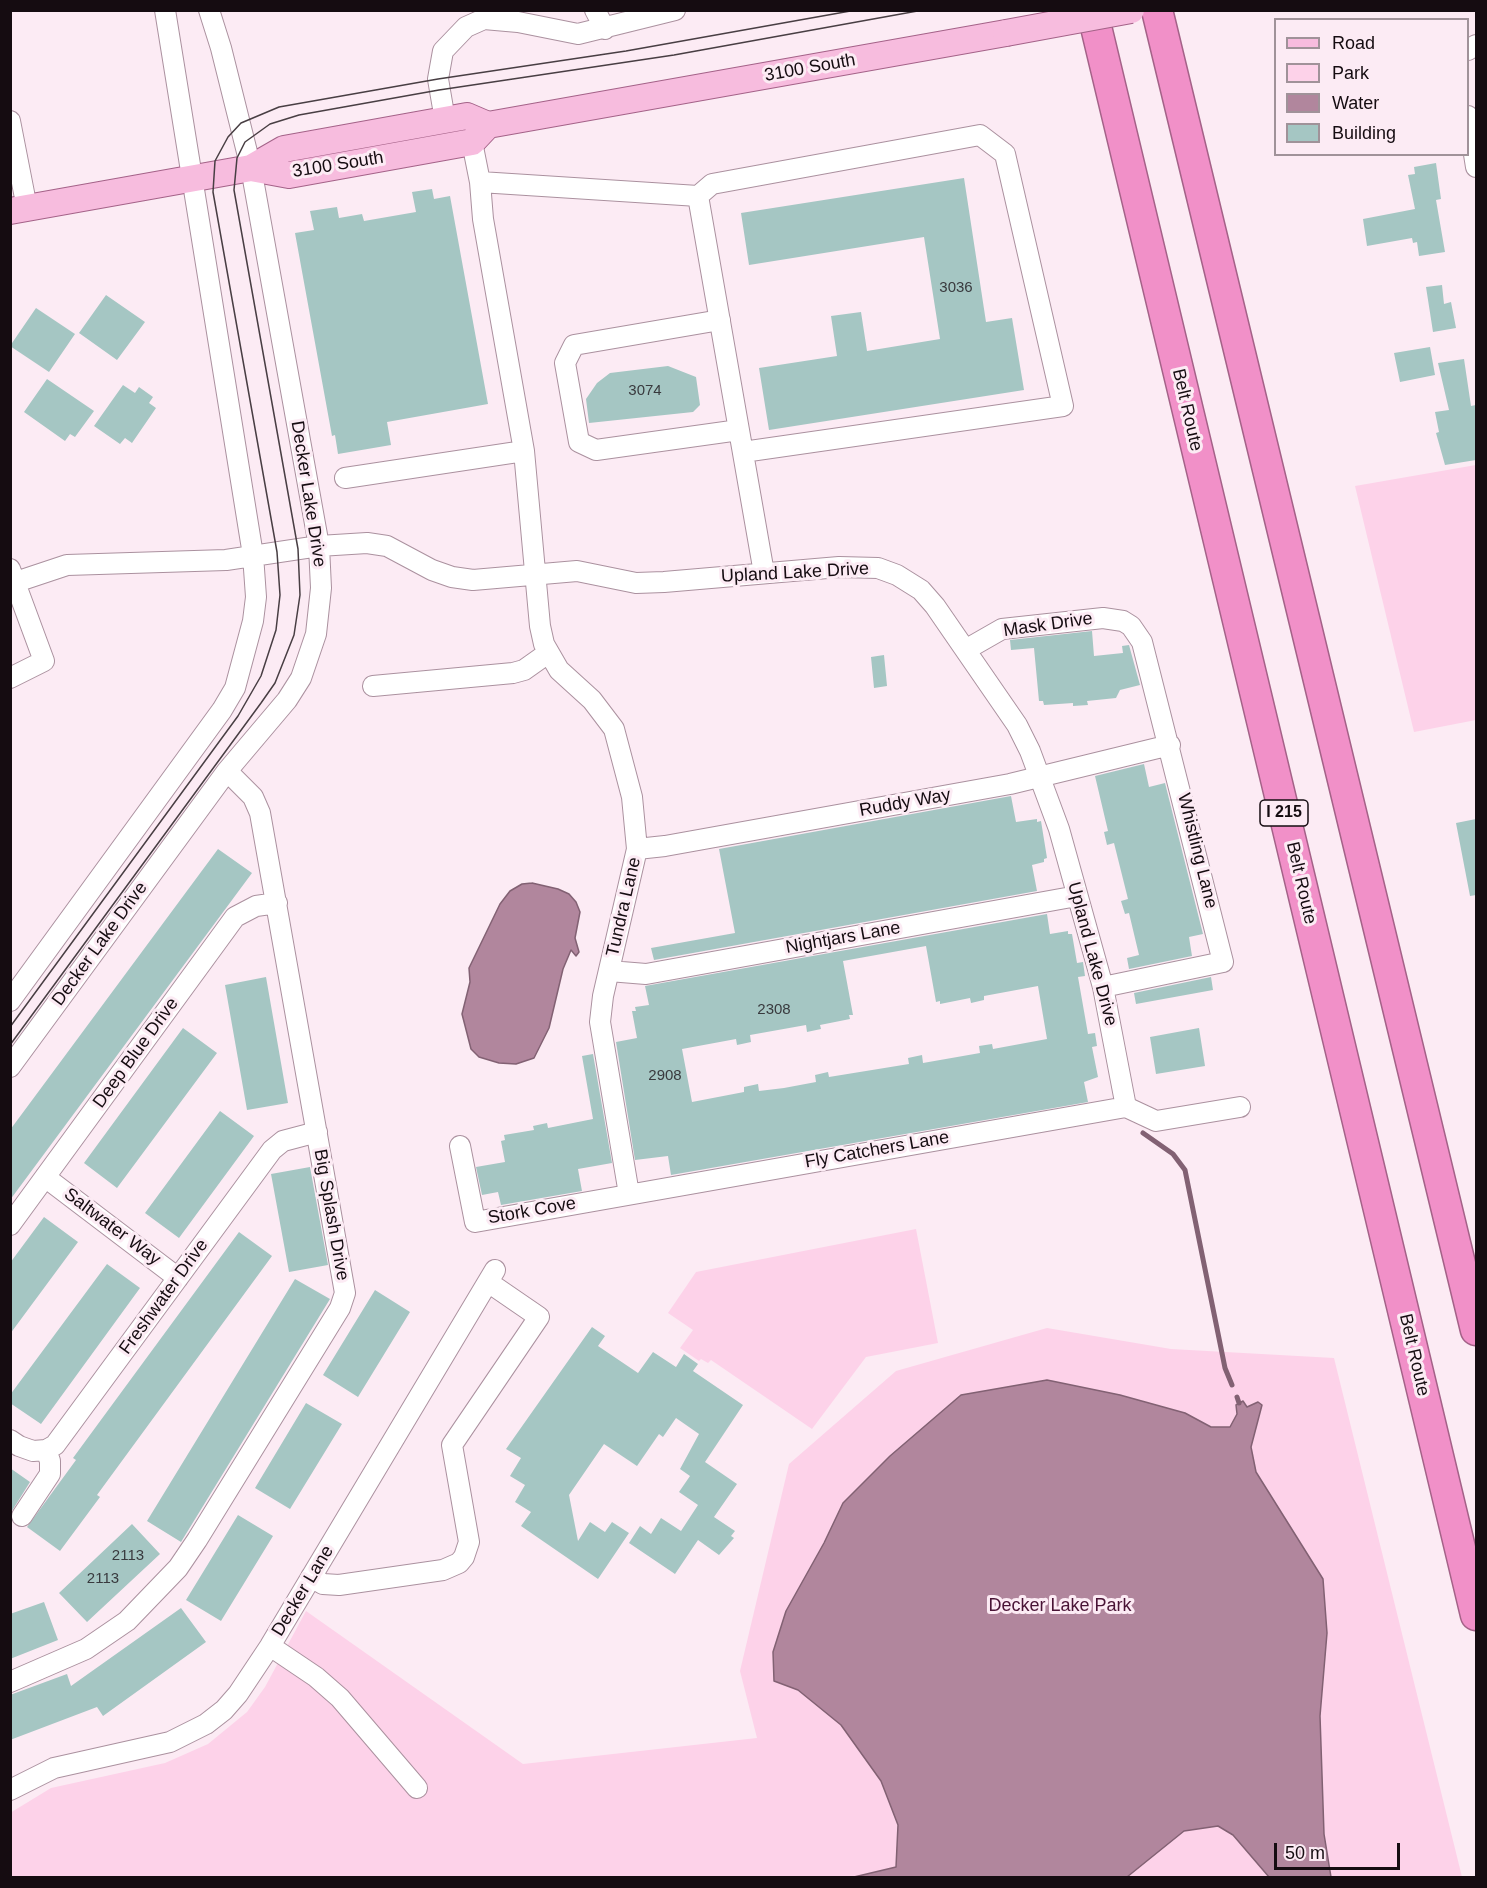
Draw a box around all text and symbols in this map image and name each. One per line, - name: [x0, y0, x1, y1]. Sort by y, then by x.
- legend: [1274, 18, 1469, 156]
- text: Road: [1332, 33, 1375, 53]
- street label: 3100 South: [763, 49, 857, 87]
- text: Park: [1332, 63, 1369, 83]
- text: Water: [1332, 93, 1379, 113]
- text: Building: [1332, 123, 1396, 143]
- street label: 3100 South: [291, 147, 385, 183]
- house number: 3036: [939, 279, 973, 297]
- street label: Belt Route: [1167, 367, 1207, 453]
- house number: 3074: [628, 382, 662, 400]
- street label: Decker Lake Drive: [286, 419, 330, 569]
- street label: Upland Lake Drive: [720, 558, 870, 588]
- street label: Mask Drive: [1002, 608, 1094, 642]
- street label: Ruddy Way: [858, 784, 952, 822]
- street label: Whistling Lane: [1172, 791, 1222, 911]
- road number: I 215: [1260, 800, 1308, 826]
- street label: Belt Route: [1281, 840, 1321, 926]
- street label: Tundra Lane: [602, 855, 646, 959]
- street label: Decker Lake Drive: [48, 878, 152, 1010]
- street label: Upland Lake Drive: [1062, 880, 1122, 1028]
- street label: Nightjars Lane: [784, 917, 902, 959]
- street label: Deep Blue Drive: [89, 994, 183, 1112]
- house number: 2308: [757, 1001, 791, 1019]
- house number: 2908: [648, 1067, 682, 1085]
- street label: Fly Catchers Lane: [803, 1127, 951, 1173]
- street label: Big Splash Drive: [309, 1148, 353, 1282]
- street label: Saltwater Way: [59, 1184, 165, 1270]
- street label: Stork Cove: [486, 1193, 578, 1229]
- street label: Freshwater Drive: [115, 1235, 213, 1359]
- street label: Belt Route: [1394, 1312, 1434, 1398]
- street label: Decker Lane: [267, 1542, 339, 1640]
- house number: 2113: [112, 1547, 144, 1565]
- house number: 2113: [87, 1570, 119, 1588]
- park label: Decker Lake Park: [988, 1595, 1132, 1617]
- scale bar: [1277, 1831, 1403, 1869]
- text: 50 m: [1285, 1843, 1325, 1863]

